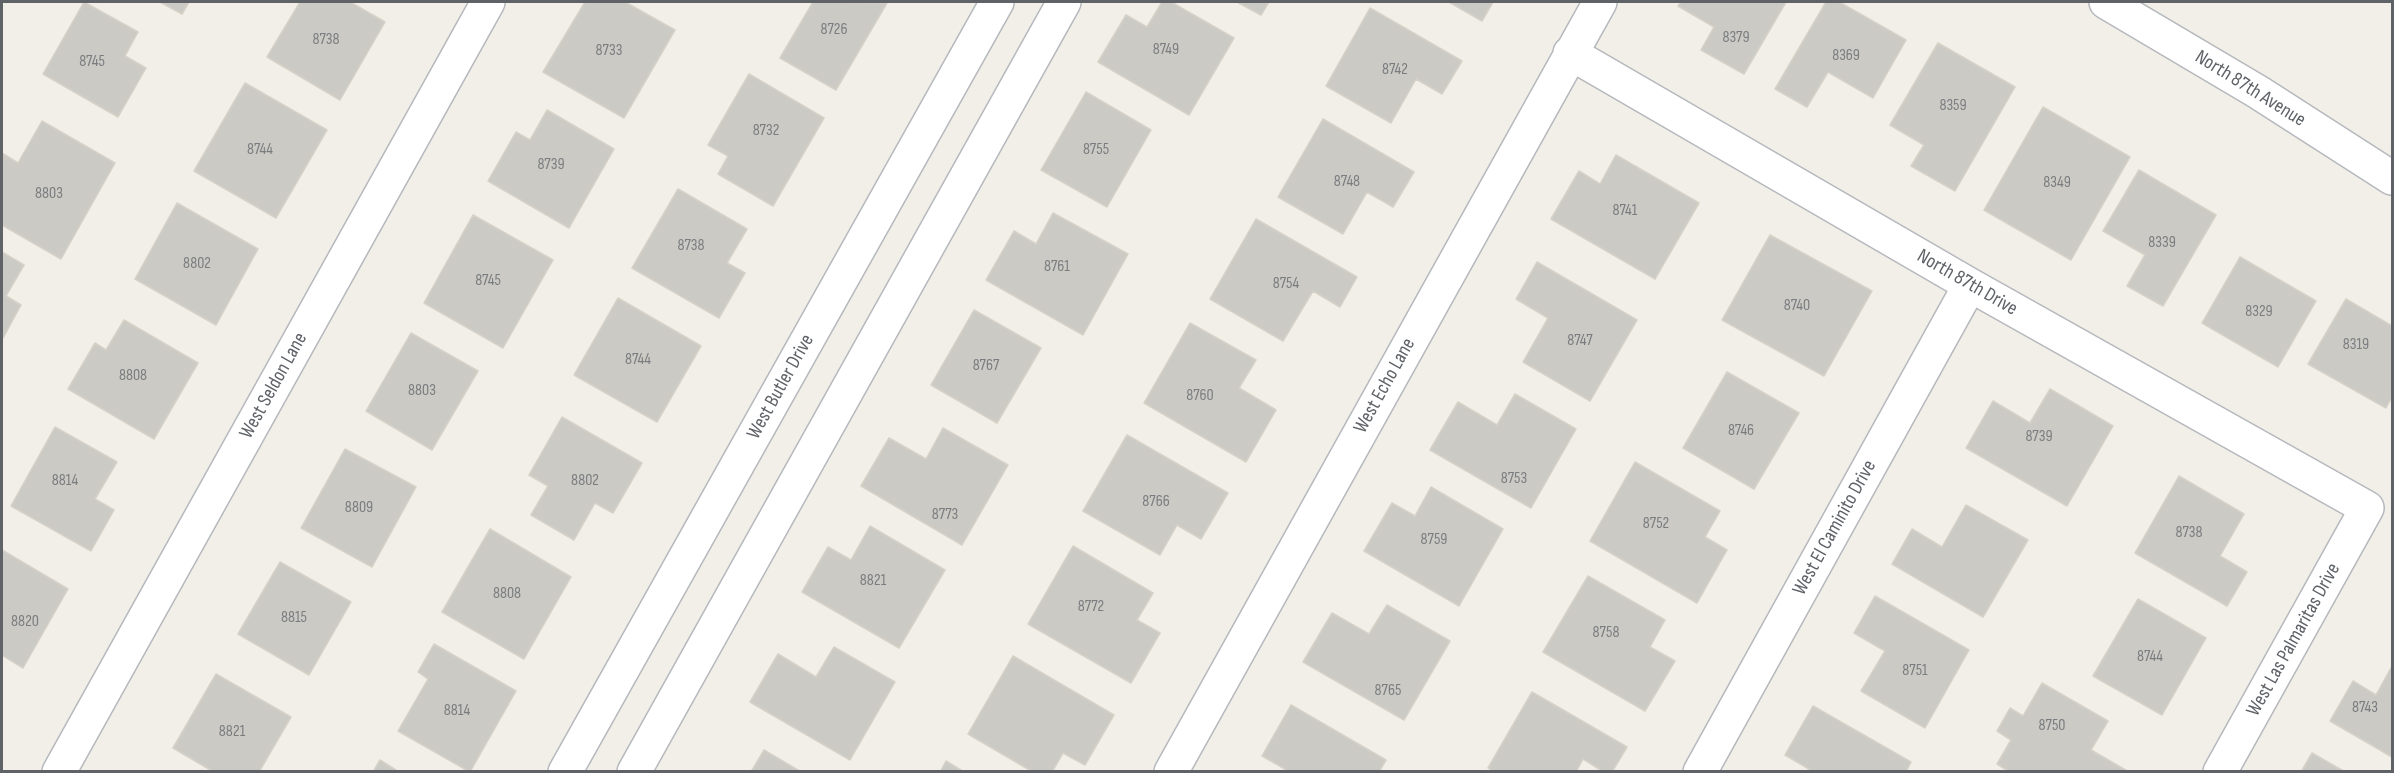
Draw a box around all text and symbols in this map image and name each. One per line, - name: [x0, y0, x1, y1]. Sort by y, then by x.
- house number: 8726: [821, 20, 847, 40]
- house number: 8379: [1722, 28, 1750, 48]
- house number: 8738: [312, 30, 340, 50]
- house number: 8749: [1153, 40, 1179, 60]
- house number: 8733: [596, 41, 622, 61]
- street label: North 87th Avenue: [2190, 45, 2310, 133]
- house number: 8369: [1832, 46, 1860, 66]
- house number: 8745: [79, 52, 105, 72]
- house number: 8742: [1382, 60, 1408, 80]
- house number: 8359: [1939, 96, 1967, 116]
- house number: 8732: [753, 121, 779, 141]
- house number: 8744: [247, 140, 273, 160]
- house number: 8755: [1083, 140, 1109, 160]
- house number: 8739: [537, 155, 565, 175]
- house number: 8748: [1334, 172, 1360, 192]
- house number: 8349: [2043, 173, 2071, 193]
- house number: 8803: [35, 184, 63, 204]
- house number: 8741: [1613, 201, 1637, 221]
- house number: 8339: [2148, 233, 2176, 253]
- house number: 8738: [677, 236, 705, 256]
- street label: North 87th Drive: [1913, 245, 2021, 321]
- house number: 8802: [183, 254, 211, 274]
- house number: 8761: [1044, 257, 1070, 277]
- house number: 8745: [475, 271, 501, 291]
- house number: 8754: [1273, 274, 1299, 294]
- house number: 8740: [1784, 296, 1810, 316]
- house number: 8329: [2245, 302, 2273, 322]
- street label: West Seldon Lane: [235, 329, 313, 443]
- street label: West Butler Drive: [742, 330, 820, 444]
- house number: 8747: [1567, 331, 1593, 351]
- street label: West Echo Lane: [1349, 334, 1421, 438]
- house number: 8319: [2343, 335, 2369, 355]
- house number: 8744: [625, 350, 651, 370]
- house number: 8767: [973, 356, 999, 376]
- house number: 8808: [119, 366, 147, 386]
- house number: 8803: [408, 381, 436, 401]
- house number: 8760: [1186, 386, 1214, 406]
- house number: 8746: [1728, 421, 1754, 441]
- house number: 8739: [2025, 427, 2053, 447]
- street label: West El Caminito Drive: [1788, 456, 1882, 600]
- house number: 8753: [1501, 469, 1527, 489]
- house number: 8814: [52, 471, 78, 491]
- house number: 8802: [571, 471, 599, 491]
- house number: 8766: [1142, 492, 1170, 512]
- house number: 8809: [345, 498, 373, 518]
- house number: 8773: [932, 505, 958, 525]
- house number: 8752: [1643, 514, 1669, 534]
- house number: 8738: [2175, 523, 2203, 543]
- house number: 8759: [1421, 530, 1447, 550]
- street label: West Las Palmaritas Drive: [2242, 559, 2346, 721]
- house number: 8821: [860, 571, 886, 591]
- house number: 8808: [493, 584, 521, 604]
- house number: 8772: [1078, 597, 1104, 617]
- house number: 8815: [281, 608, 307, 628]
- house number: 8820: [11, 612, 39, 632]
- house number: 8758: [1593, 623, 1619, 643]
- house number: 8744: [2137, 647, 2163, 667]
- house number: 8751: [1902, 661, 1928, 681]
- house number: 8765: [1375, 681, 1401, 701]
- house number: 8743: [2352, 698, 2378, 718]
- house number: 8814: [444, 701, 470, 721]
- house number: 8750: [2039, 716, 2065, 736]
- house number: 8821: [219, 722, 245, 742]

